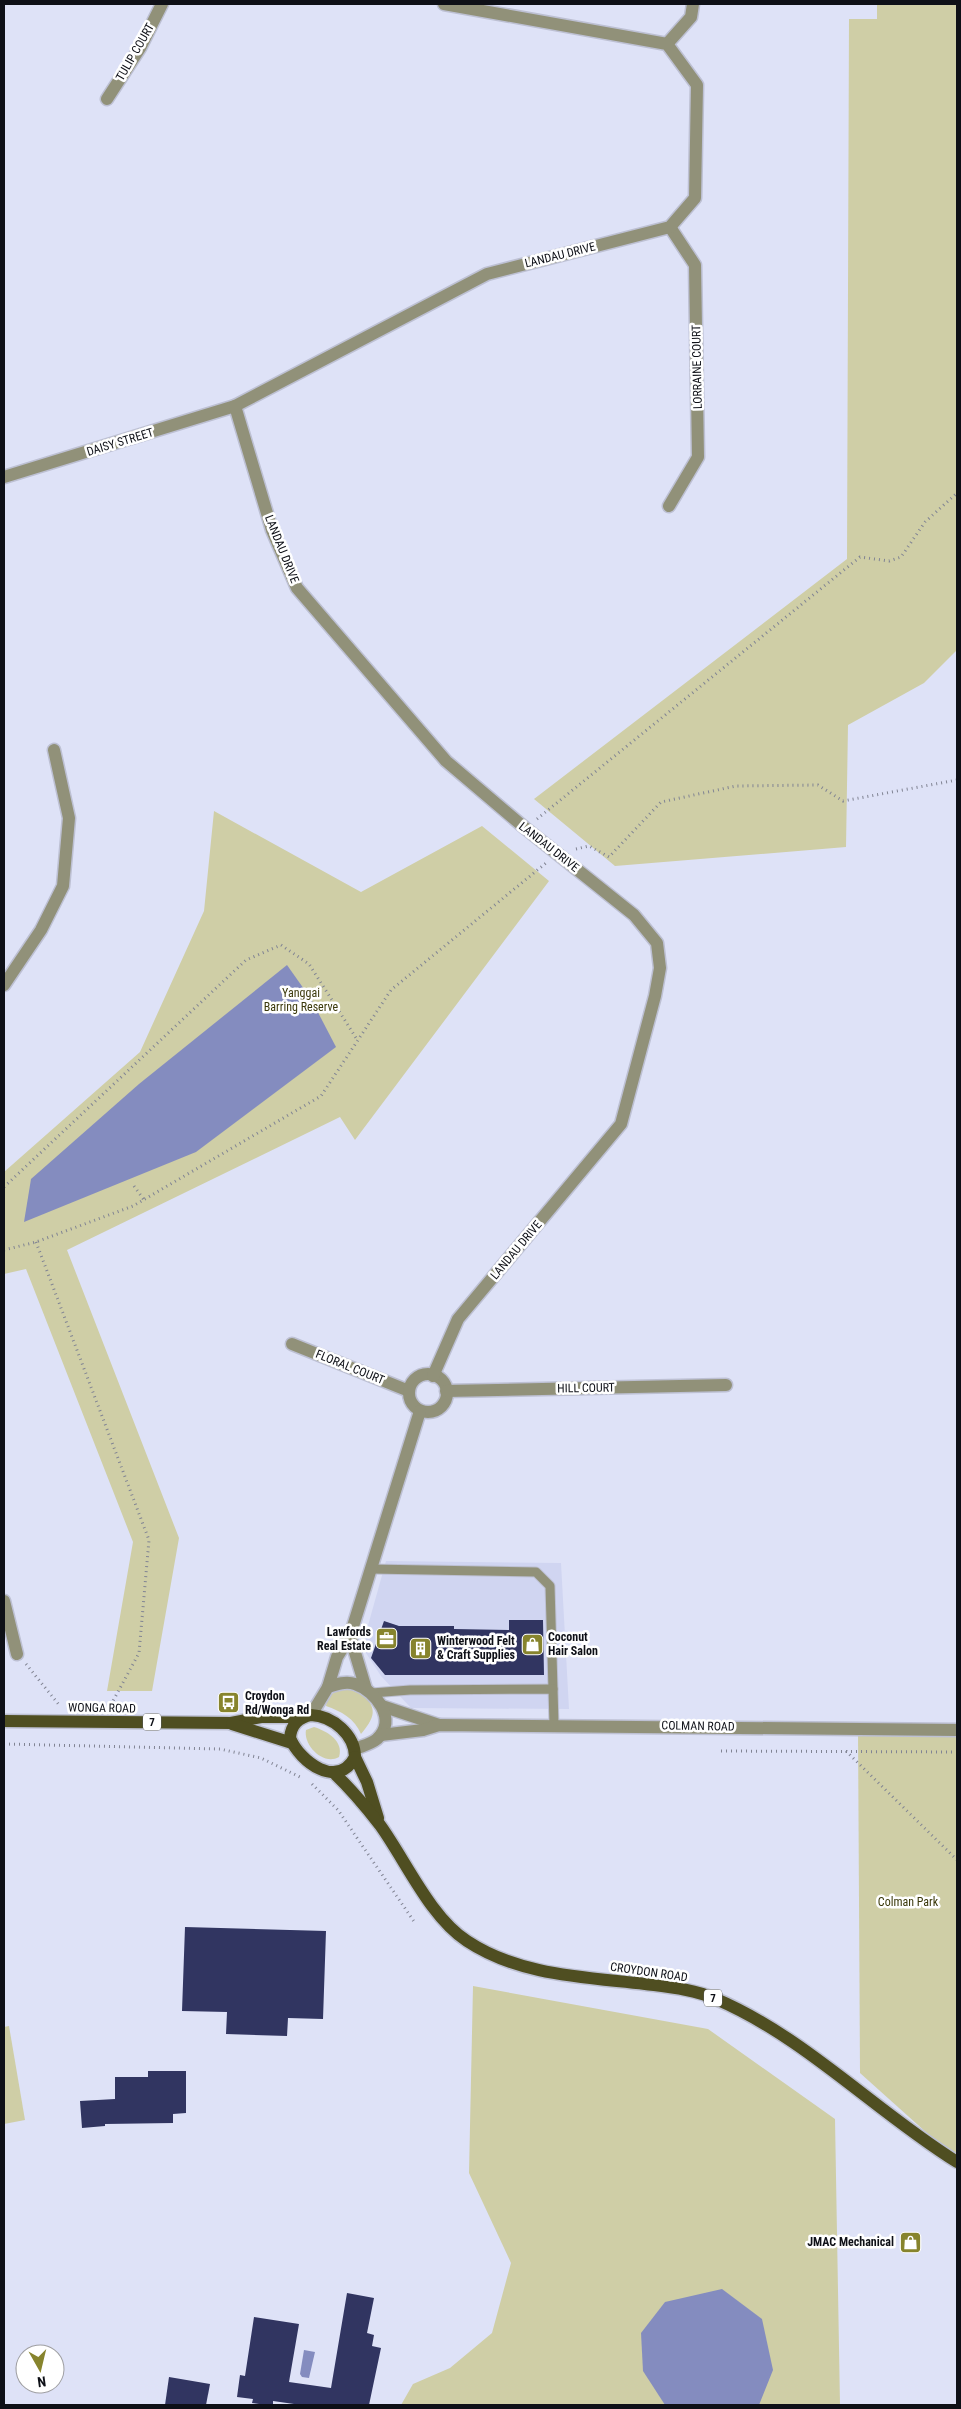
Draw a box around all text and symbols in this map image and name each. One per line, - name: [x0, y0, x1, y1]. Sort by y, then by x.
- street label: TULIP COURT: [113, 21, 157, 83]
- street label: LANDAU DRIVE: [523, 239, 597, 271]
- street label: LORRAINE COURT: [689, 325, 705, 409]
- street label: DAISY STREET: [85, 425, 155, 459]
- street label: LANDAU DRIVE: [262, 513, 302, 585]
- street label: LANDAU DRIVE: [516, 819, 582, 875]
- park label: Yanggai Barring Reserve: [264, 986, 339, 1014]
- street label: LANDAU DRIVE: [487, 1218, 545, 1282]
- street label: FLORAL COURT: [314, 1347, 386, 1387]
- street label: HILL COURT: [557, 1380, 615, 1396]
- place label: Lawfords Real Estate: [317, 1625, 372, 1653]
- office icon: Lawfords Real Estate: [375, 1627, 399, 1651]
- place label: Coconut Hair Salon: [548, 1630, 598, 1658]
- shop icon: Coconut Hair Salon: [520, 1632, 544, 1656]
- place label: Winterwood Felt & Craft Supplies: [437, 1634, 515, 1662]
- building icon: Winterwood Felt & Craft Supplies: [409, 1636, 433, 1660]
- place label: Croydon Rd/Wonga Rd: [245, 1689, 309, 1717]
- bus stop icon: Croydon Rd/Wonga Rd: [217, 1691, 241, 1715]
- street label: WONGA ROAD: [68, 1700, 136, 1716]
- road number: 7: [143, 1714, 161, 1730]
- street label: COLMAN ROAD: [661, 1718, 735, 1734]
- park label: Colman Park: [878, 1895, 939, 1909]
- street label: CROYDON ROAD: [609, 1960, 689, 1984]
- road number: 7: [704, 1990, 722, 2006]
- shop icon: JMAC Mechanical: [898, 2230, 922, 2254]
- place label: JMAC Mechanical: [807, 2235, 894, 2249]
- north arrow: [15, 2344, 65, 2394]
- text: N: [36, 2373, 47, 2390]

